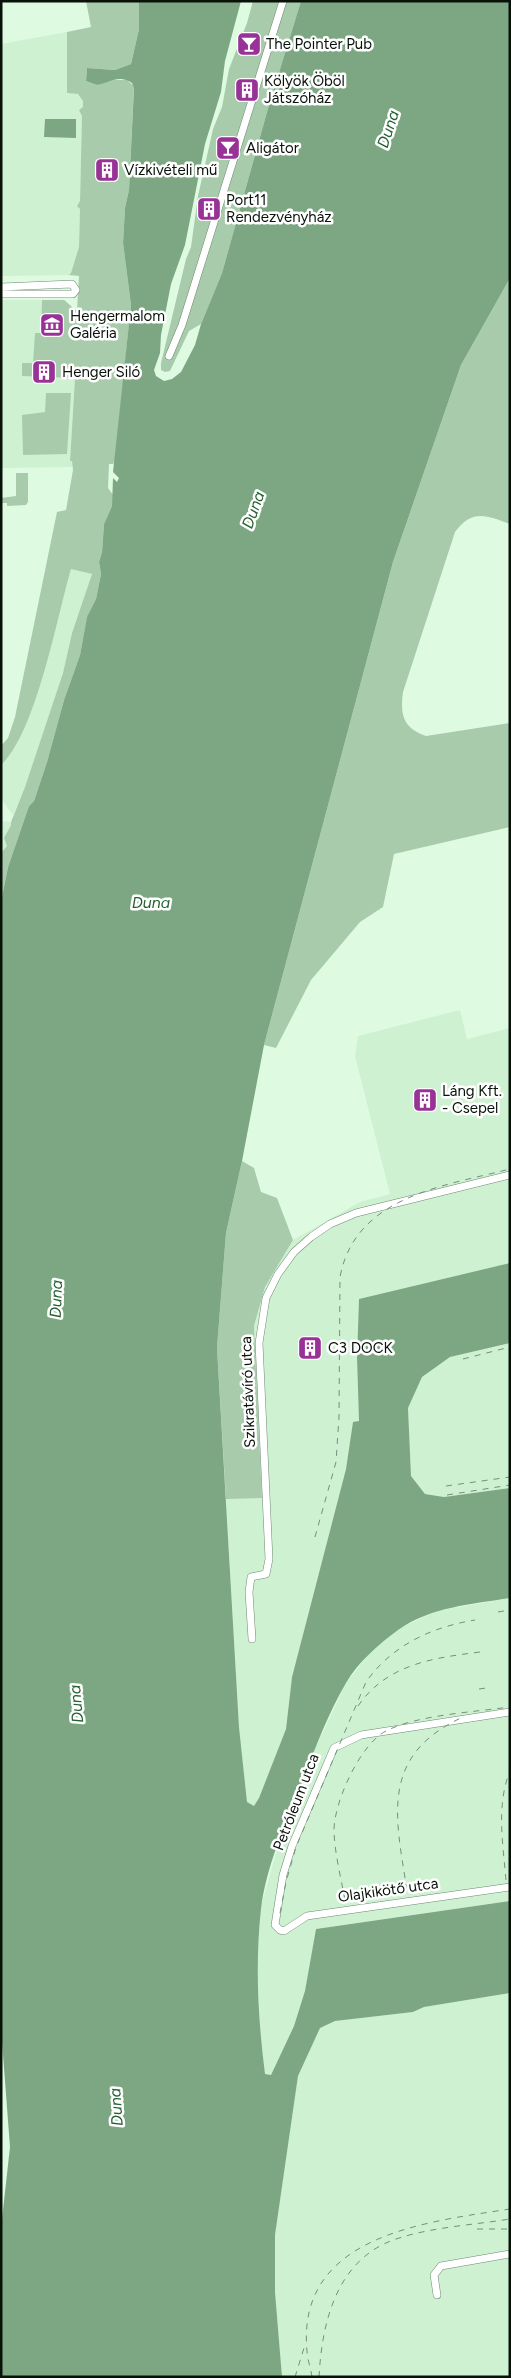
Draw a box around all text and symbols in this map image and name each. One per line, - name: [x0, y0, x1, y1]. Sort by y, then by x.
- bar icon: The Pointer Pub: [236, 31, 262, 57]
- place label: The Pointer Pub: [266, 35, 372, 53]
- place label: Kölyök Öböl Játszóház: [264, 72, 345, 107]
- building icon: Kölyök Öböl Játszóház: [234, 77, 260, 103]
- water label: Duna: [373, 108, 403, 150]
- bar icon: Aligátor: [215, 135, 241, 161]
- place label: Aligátor: [246, 139, 299, 157]
- building icon: Vízkivételi mű: [94, 157, 120, 183]
- place label: Vízkivételi mű: [124, 161, 217, 179]
- place label: Port11 Rendezvényház: [226, 191, 332, 226]
- building icon: Port11 Rendezvényház: [196, 196, 222, 222]
- place label: Hengermalom Galéria: [70, 307, 165, 342]
- museum icon: Hengermalom Galéria: [39, 312, 65, 338]
- building icon: Henger Siló: [31, 359, 57, 385]
- place label: Henger Siló: [62, 363, 141, 381]
- water label: Duna: [238, 489, 268, 531]
- water label: Duna: [132, 893, 170, 912]
- place label: Láng Kft. - Csepel: [442, 1082, 502, 1117]
- building icon: Láng Kft. - Csepel: [412, 1087, 438, 1113]
- water label: Duna: [46, 1280, 66, 1318]
- building icon: C3 DOCK: [297, 1335, 323, 1361]
- street label: Szikratávíró utca: [237, 1336, 259, 1448]
- place label: C3 DOCK: [328, 1339, 393, 1357]
- water label: Duna: [65, 1684, 87, 1724]
- street label: Petróleum utca: [269, 1751, 323, 1853]
- street label: Olajkikötő utca: [337, 1874, 439, 1906]
- water label: Duna: [105, 2087, 127, 2127]

